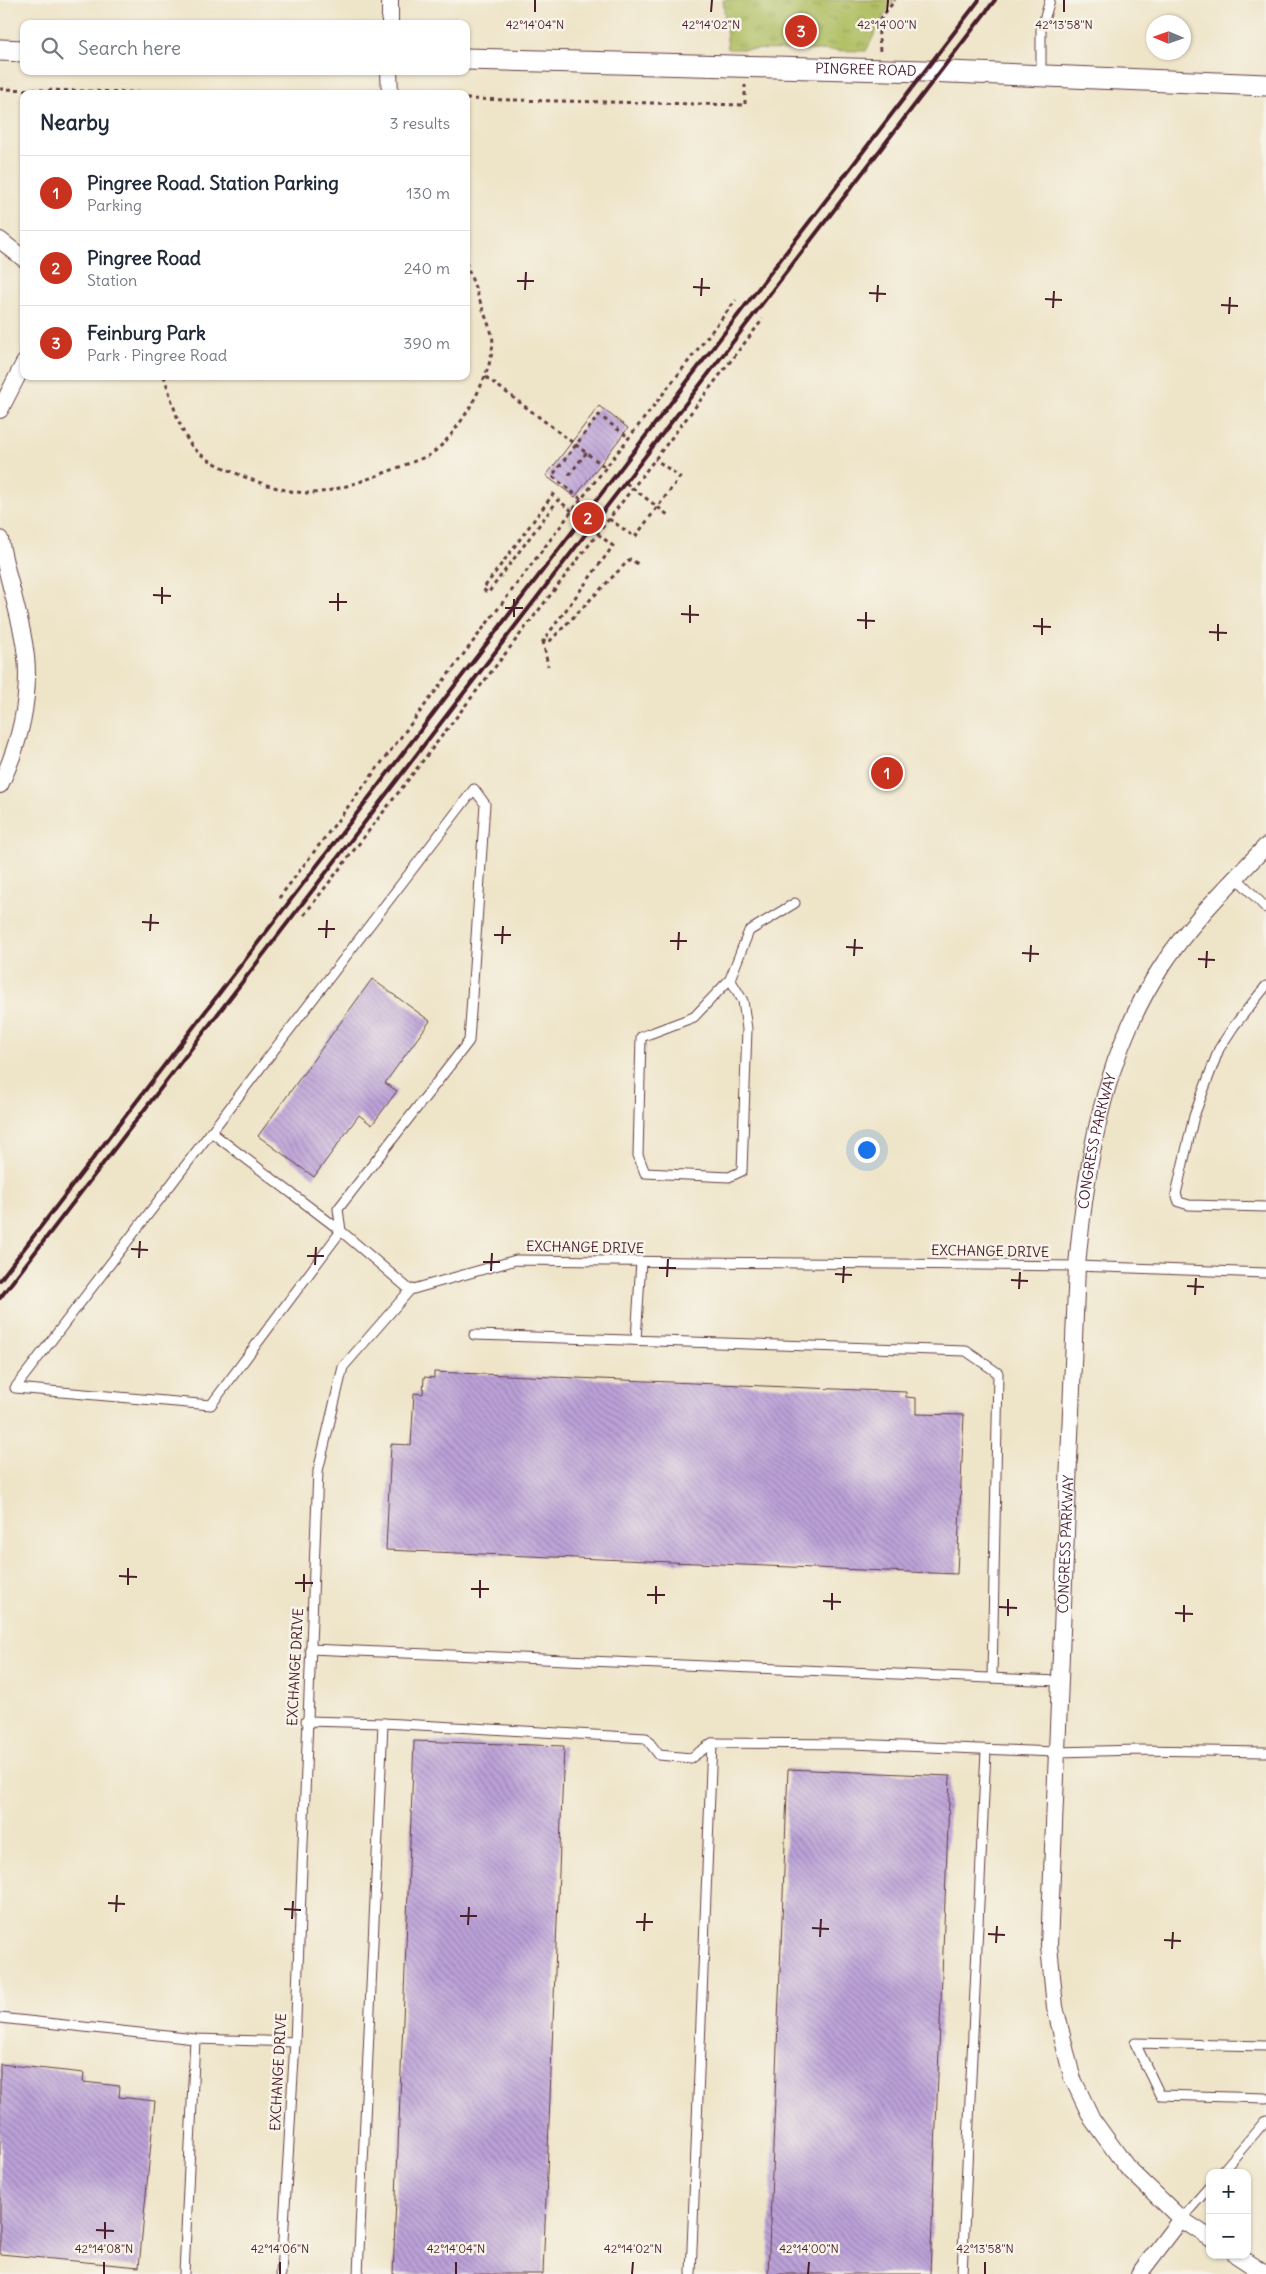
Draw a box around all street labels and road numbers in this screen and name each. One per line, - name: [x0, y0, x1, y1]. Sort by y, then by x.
- street label: PINGREE ROAD: [815, 59, 917, 80]
- street label: CONGRESS PARKWAY: [1074, 1071, 1120, 1210]
- street label: EXCHANGE DRIVE: [526, 1237, 644, 1257]
- street label: EXCHANGE DRIVE: [931, 1241, 1049, 1261]
- street label: CONGRESS PARKWAY: [1054, 1474, 1077, 1614]
- street label: EXCHANGE DRIVE: [283, 1608, 307, 1726]
- street label: EXCHANGE DRIVE: [266, 2013, 290, 2131]

